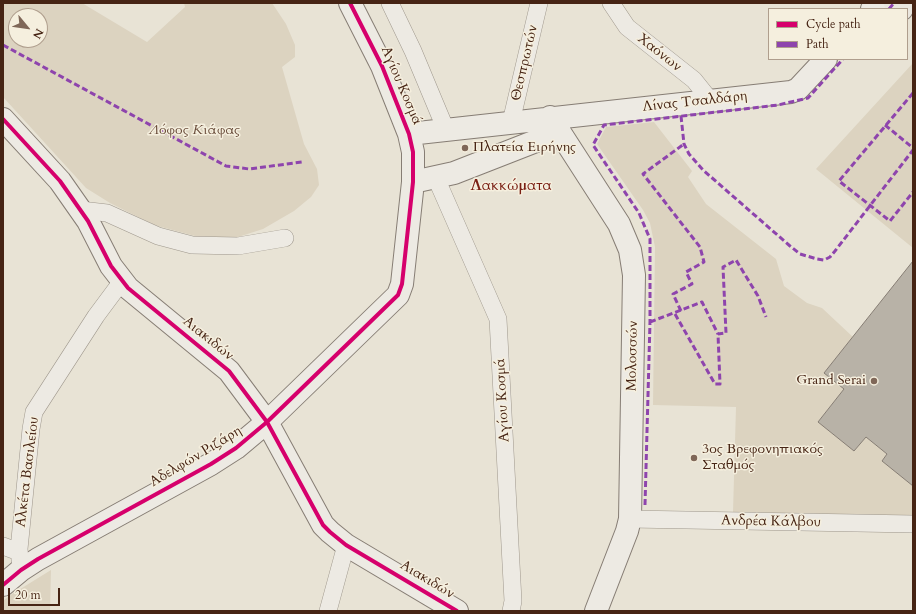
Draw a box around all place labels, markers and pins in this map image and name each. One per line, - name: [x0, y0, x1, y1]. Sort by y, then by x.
- place label: Πλατεία Ειρήνης: [473, 140, 576, 156]
- marker: Πλατεία Ειρήνης: [460, 143, 470, 153]
- place label: Grand Serai: [796, 373, 866, 389]
- marker: Grand Serai: [869, 376, 879, 386]
- place label: 3ος Βρεφονηπιακός Σταθμός: [702, 442, 823, 474]
- marker: 3ος Βρεφονηπιακός Σταθμός: [689, 453, 699, 463]

